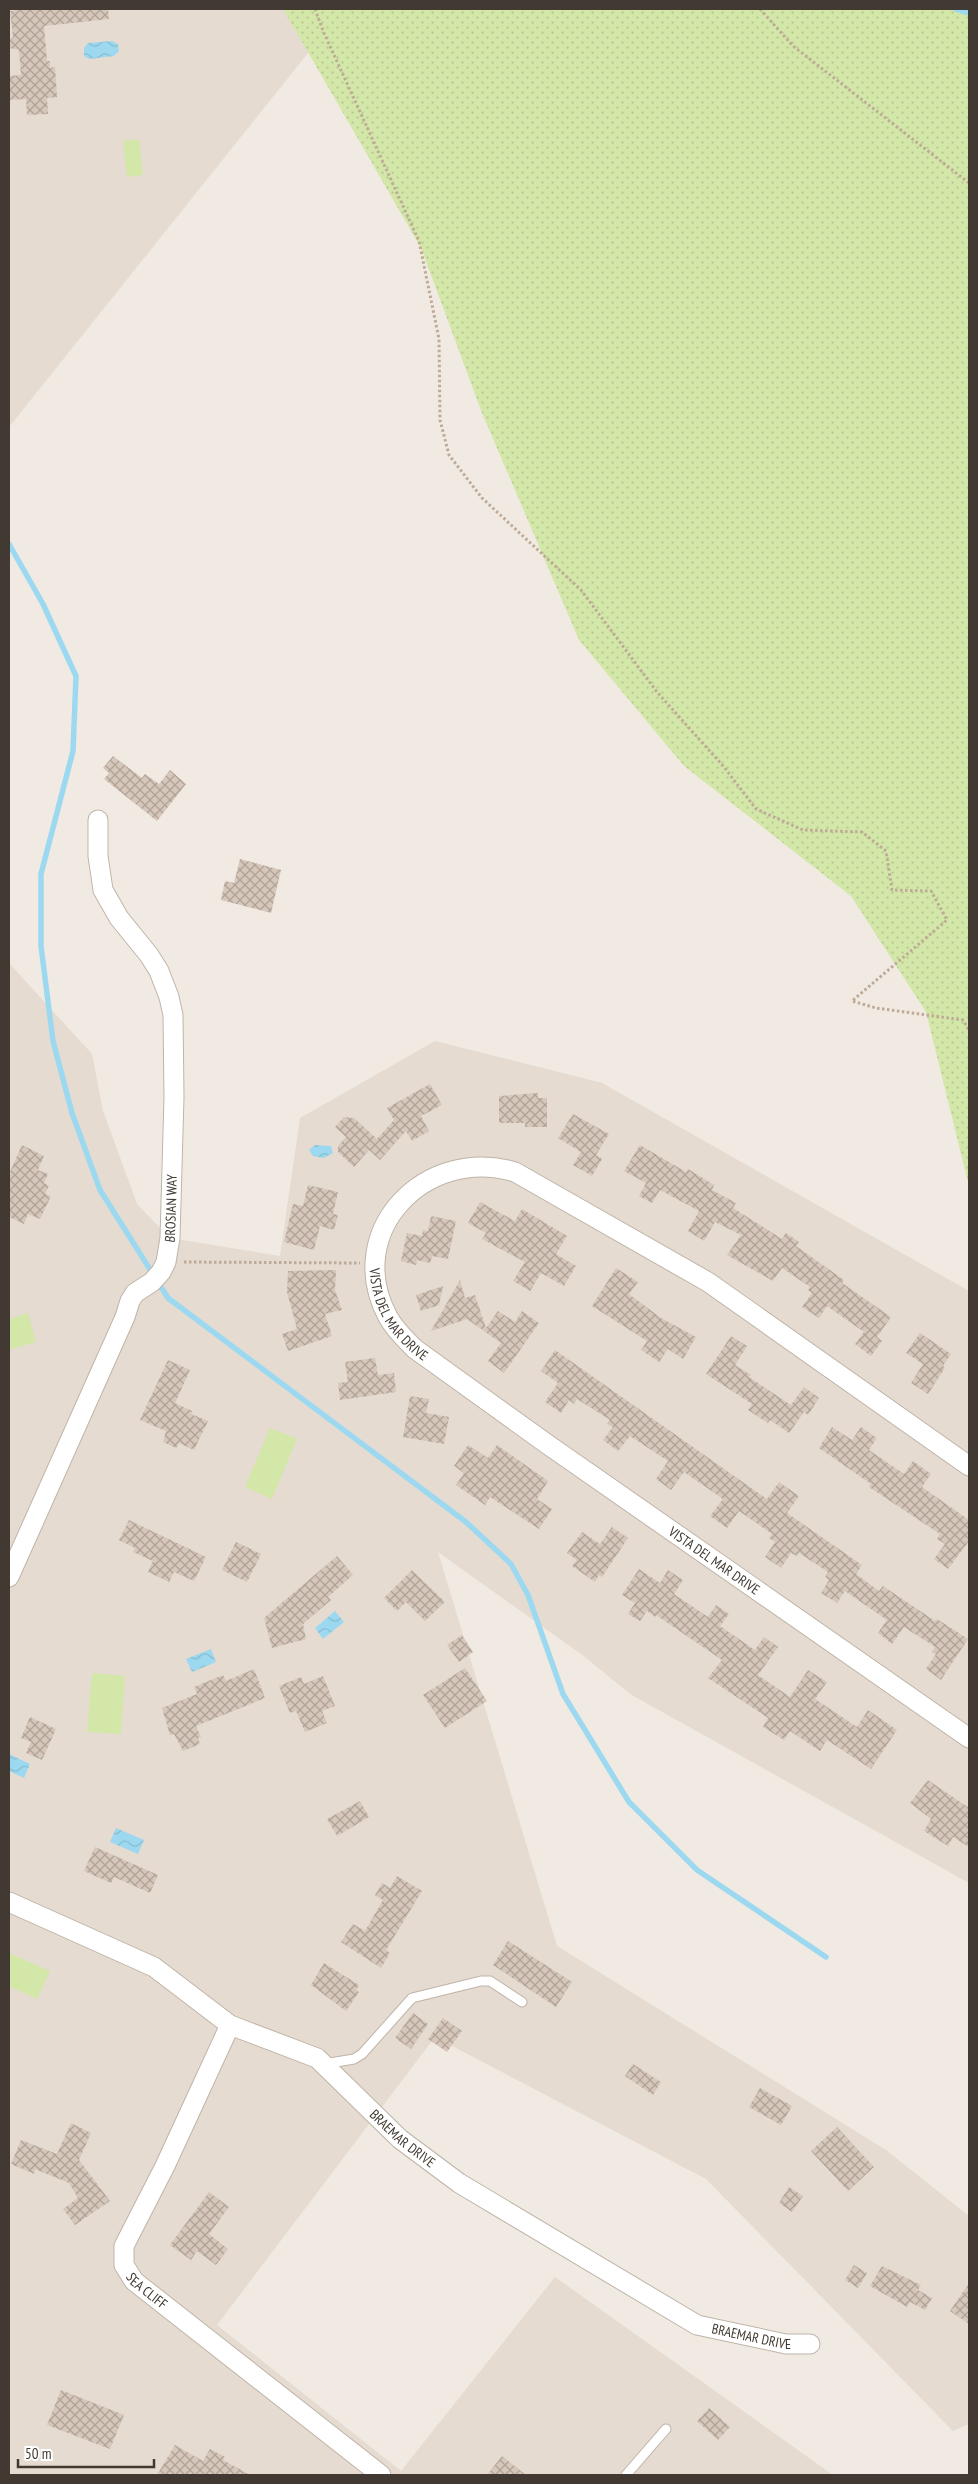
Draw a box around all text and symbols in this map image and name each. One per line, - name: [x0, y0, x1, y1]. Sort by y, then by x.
- street label: BROSIAN WAY: [160, 1173, 181, 1244]
- street label: VISTA DEL MAR DRIVE: [366, 1267, 432, 1365]
- street label: VISTA DEL MAR DRIVE: [664, 1522, 763, 1599]
- street label: BRAEMAR DRIVE: [366, 2105, 439, 2171]
- street label: SEA CLIFF: [122, 2269, 171, 2313]
- street label: BRAEMAR DRIVE: [710, 2319, 791, 2353]
- scale bar: [18, 2436, 154, 2468]
- text: 50 m: [25, 2444, 51, 2463]

